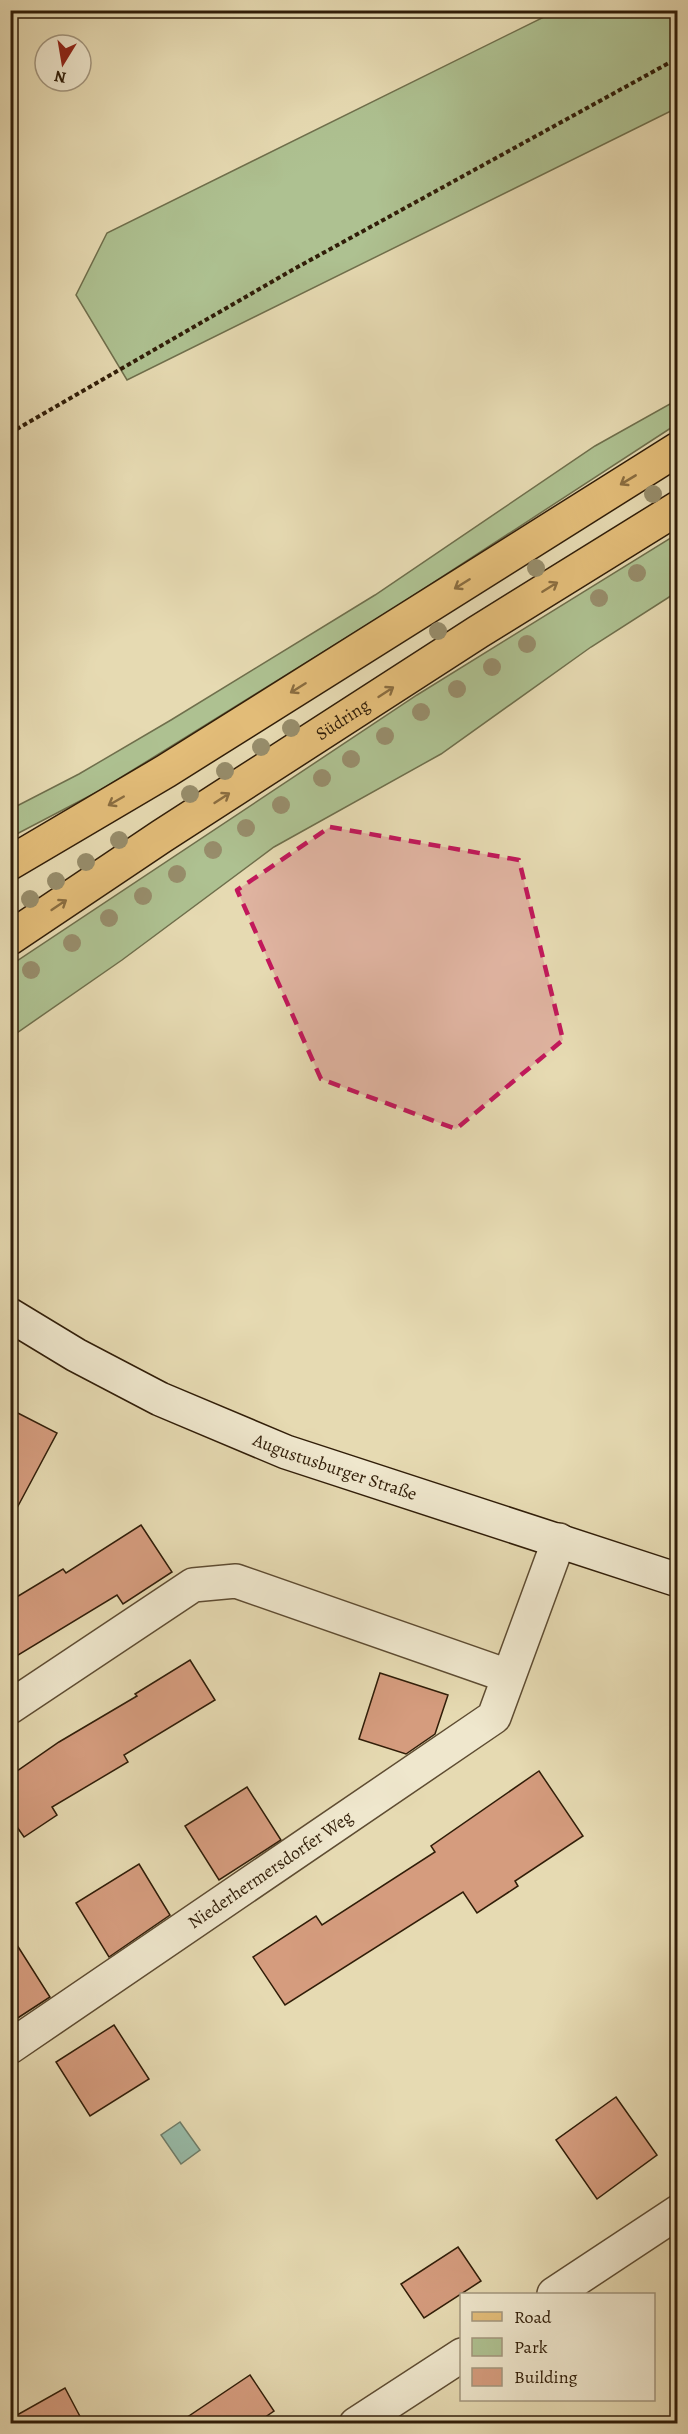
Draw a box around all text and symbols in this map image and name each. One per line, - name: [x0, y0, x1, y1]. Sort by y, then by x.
- north arrow: [33, 33, 93, 93]
- text: N: [52, 65, 68, 89]
- one-way arrow: [620, 475, 637, 487]
- one-way arrow: [454, 577, 471, 590]
- one-way arrow: [541, 581, 558, 593]
- one-way arrow: [290, 682, 306, 694]
- one-way arrow: [377, 686, 393, 698]
- street label: Südring: [311, 693, 374, 746]
- one-way arrow: [213, 791, 230, 804]
- one-way arrow: [108, 795, 125, 807]
- one-way arrow: [50, 899, 67, 911]
- street label: Augustusburger Straße: [249, 1427, 420, 1506]
- street label: Niederhermersdorfer Weg: [183, 1805, 357, 1934]
- legend: [460, 2293, 655, 2401]
- text: Road: [514, 2305, 552, 2329]
- text: Park: [514, 2335, 548, 2359]
- text: Building: [514, 2365, 578, 2389]

